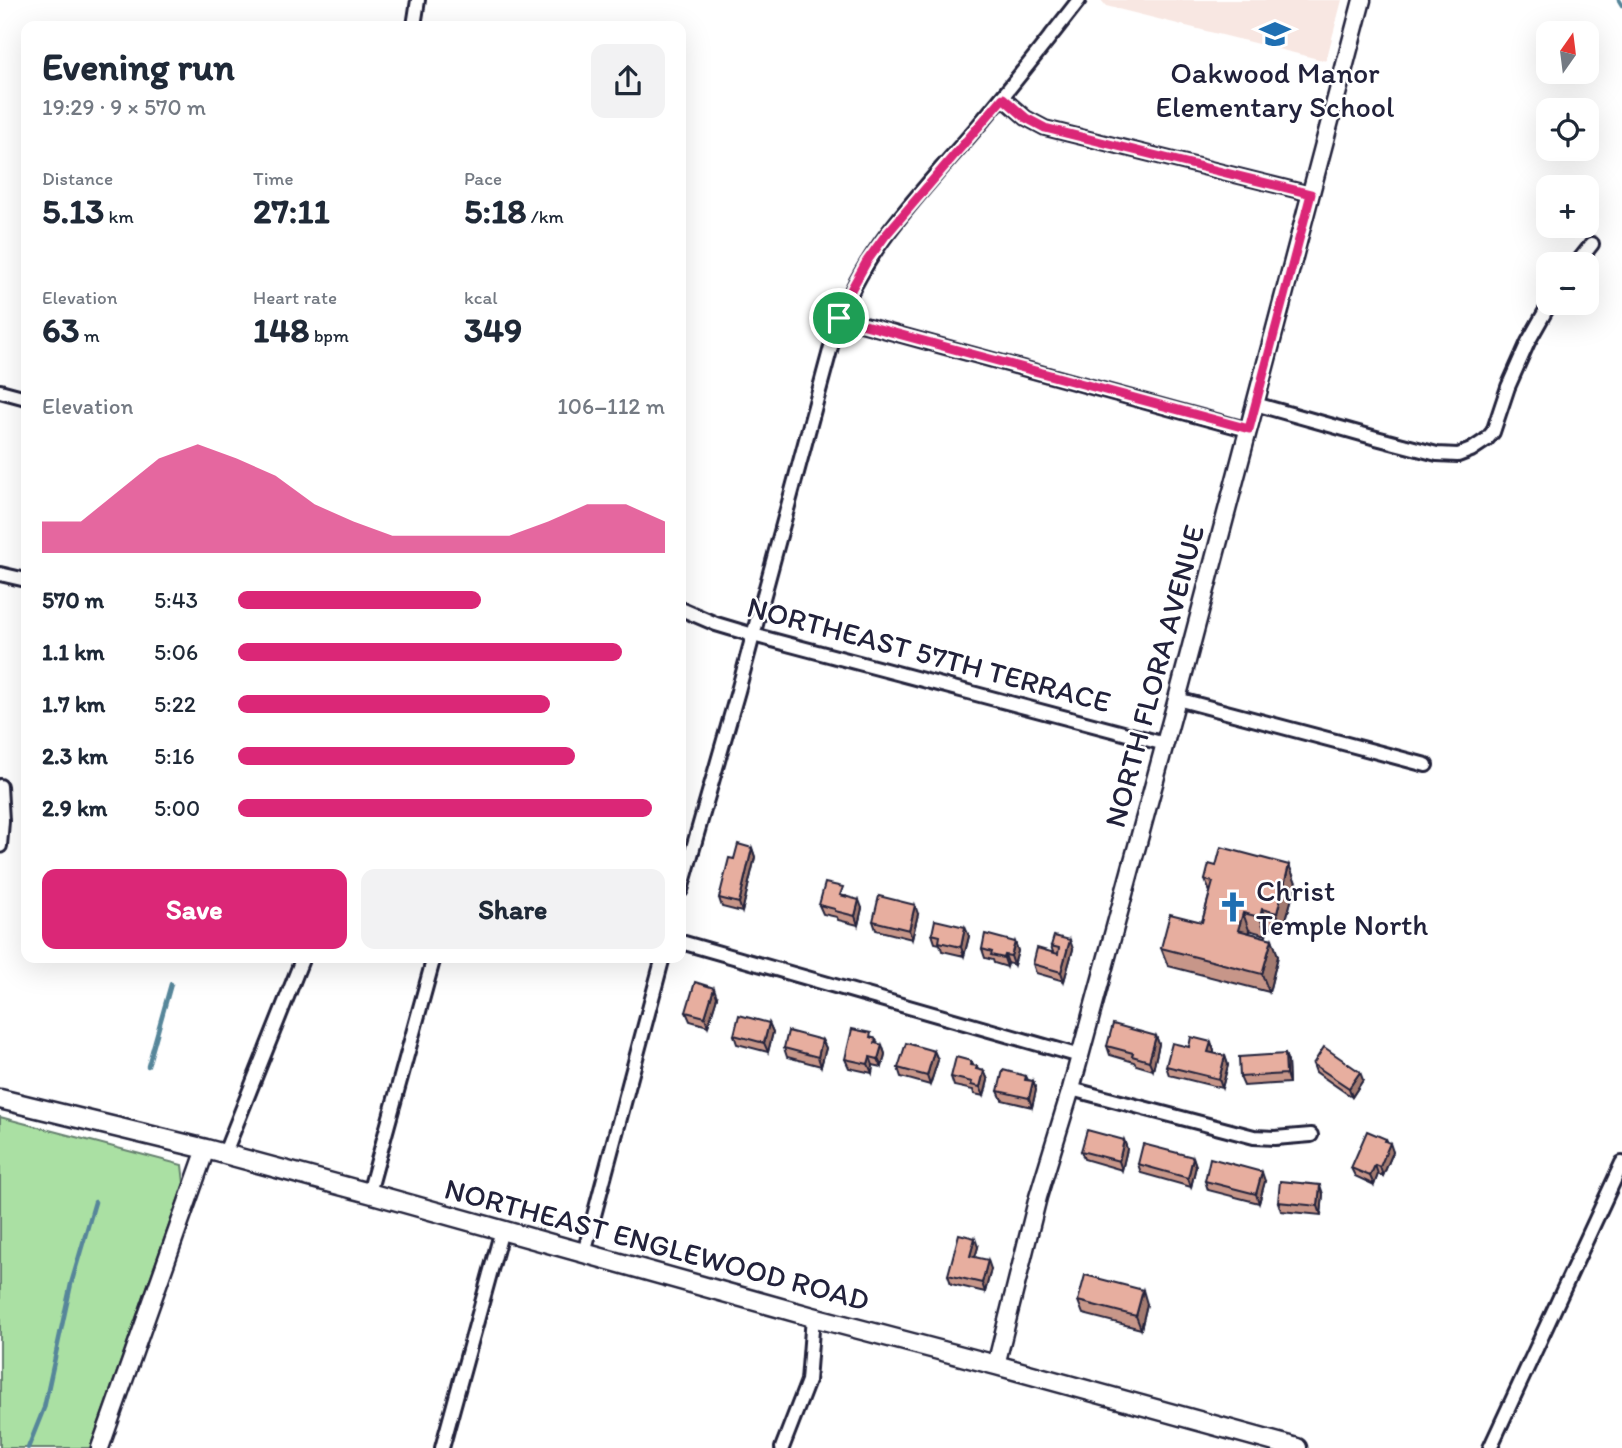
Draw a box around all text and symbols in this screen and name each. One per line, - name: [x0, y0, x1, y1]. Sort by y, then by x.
- school or university icon: Oakwood Manor Elementary School: [1258, 17, 1292, 51]
- north arrow: [1536, 21, 1600, 84]
- map controls: [1536, 21, 1599, 315]
- text: Evening run: [42, 44, 235, 90]
- button: share: [591, 44, 665, 118]
- place label: Oakwood Manor Elementary School: [1155, 54, 1395, 125]
- text: 19:29 · 9 × 570 m: [42, 93, 206, 121]
- button: locate: [1536, 98, 1599, 161]
- text: Distance: [42, 167, 113, 190]
- text: Time: [253, 167, 294, 190]
- text: Pace: [464, 167, 502, 190]
- button: +: [1536, 175, 1599, 238]
- text: 5.13: [42, 190, 104, 232]
- text: 27:11: [253, 190, 330, 232]
- text: 5:18: [464, 190, 526, 232]
- text: km: [104, 205, 134, 228]
- text: /km: [526, 205, 564, 228]
- button: −: [1536, 252, 1599, 315]
- text: Elevation: [42, 286, 118, 309]
- text: Heart rate: [253, 286, 337, 309]
- text: kcal: [464, 286, 498, 309]
- pin: [809, 288, 869, 348]
- icon: arrive: [820, 299, 858, 337]
- text: 63: [42, 309, 80, 351]
- text: 148: [253, 309, 309, 351]
- text: 349: [464, 309, 522, 351]
- text: m: [80, 324, 100, 347]
- text: bpm: [309, 324, 349, 347]
- text: Elevation: [42, 392, 133, 420]
- text: 106–112 m: [557, 392, 665, 420]
- street label: NORTH FLORA AVENUE: [1096, 521, 1212, 831]
- text: 570 m: [42, 586, 104, 614]
- text: 5:43: [154, 586, 198, 614]
- street label: NORTHEAST 57TH TERRACE: [743, 588, 1115, 720]
- text: 1.1 km: [42, 638, 105, 666]
- text: 5:06: [154, 638, 198, 666]
- text: 1.7 km: [42, 690, 105, 718]
- text: 5:22: [154, 690, 196, 718]
- text: 2.3 km: [42, 742, 108, 770]
- text: 5:16: [154, 742, 195, 770]
- text: 2.9 km: [42, 794, 107, 822]
- text: 5:00: [154, 794, 200, 822]
- button: Save: [42, 869, 347, 949]
- button: Share: [361, 869, 665, 949]
- place label: Christ Temple North: [1256, 872, 1428, 943]
- church icon: Christ Temple North: [1216, 890, 1250, 924]
- street label: NORTHEAST ENGLEWOOD ROAD: [441, 1169, 873, 1319]

